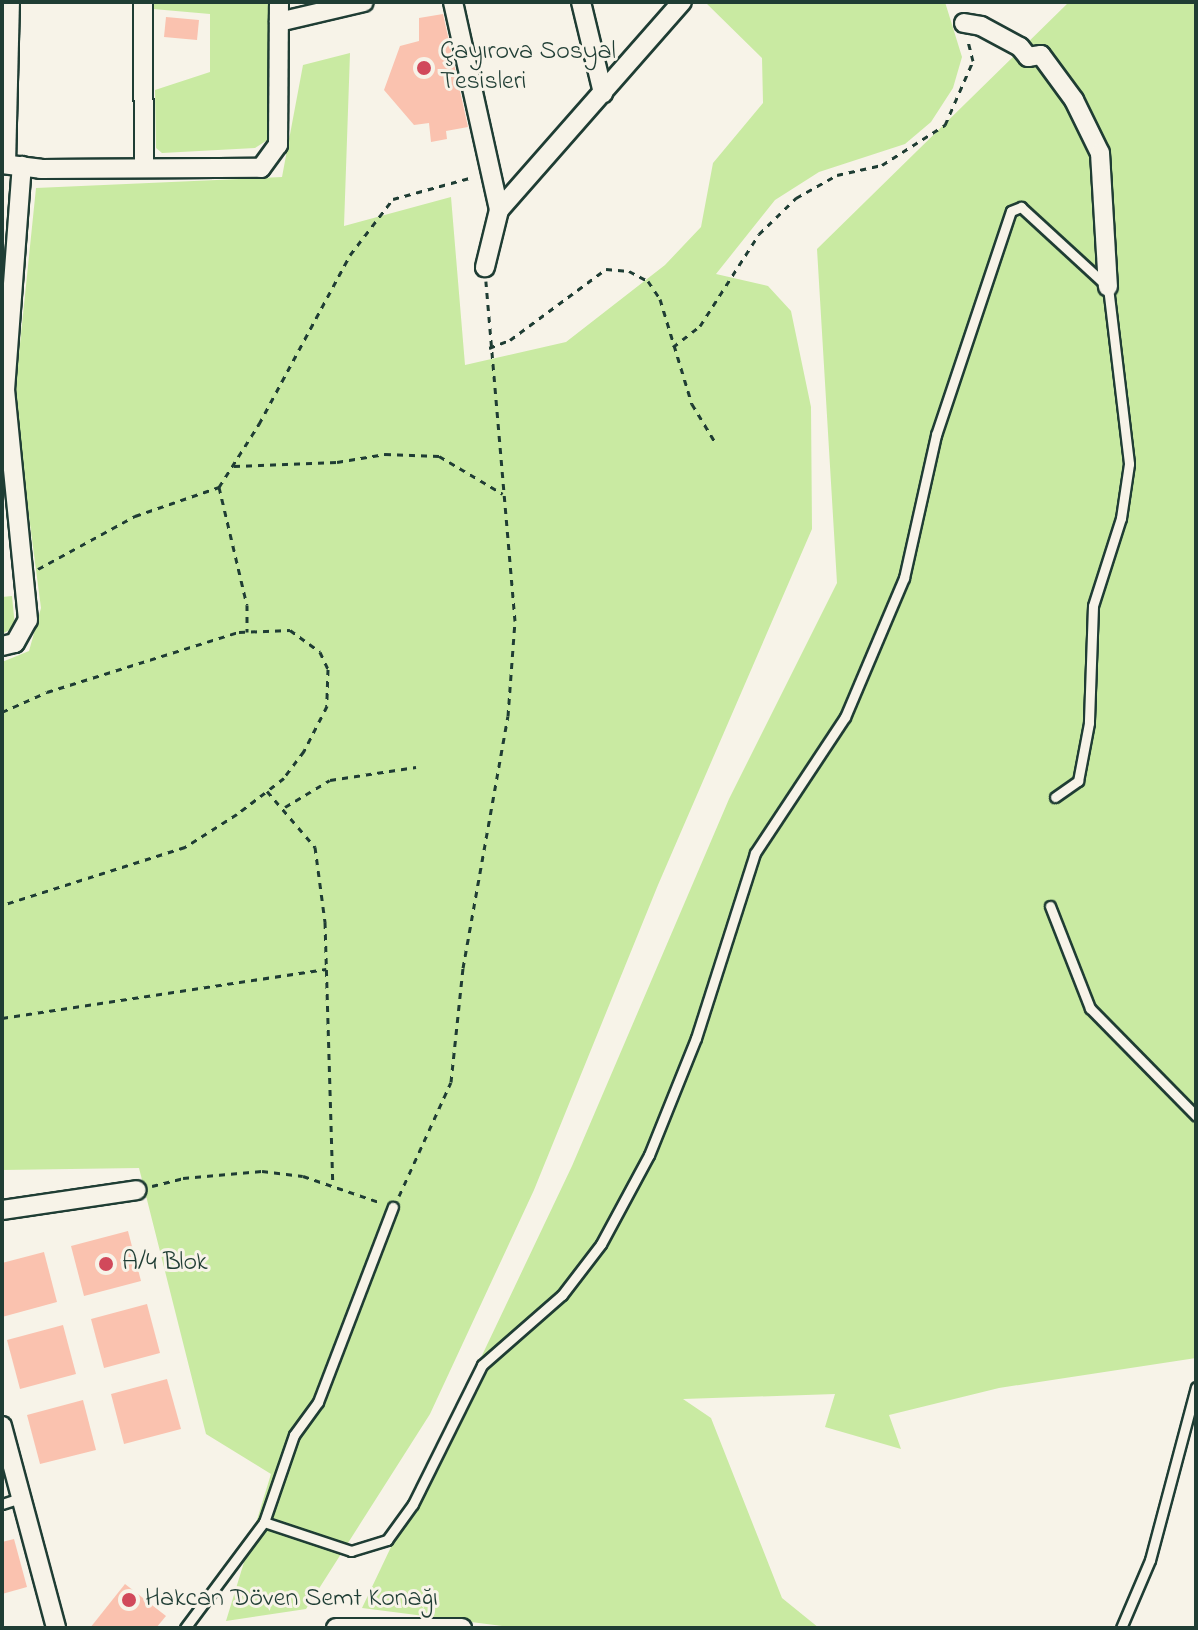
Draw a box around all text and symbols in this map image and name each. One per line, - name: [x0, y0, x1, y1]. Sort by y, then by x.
- place label: Çayırova Sosyal Tesisleri: [440, 37, 616, 98]
- marker: Çayırova Sosyal Tesisleri: [415, 59, 433, 77]
- place label: A/4 Blok: [122, 1248, 208, 1280]
- marker: A/4 Blok: [97, 1255, 115, 1273]
- place label: Hakcan Döven Semt Konağı: [145, 1584, 438, 1616]
- marker: Hakcan Döven Semt Konağı: [120, 1591, 138, 1609]

